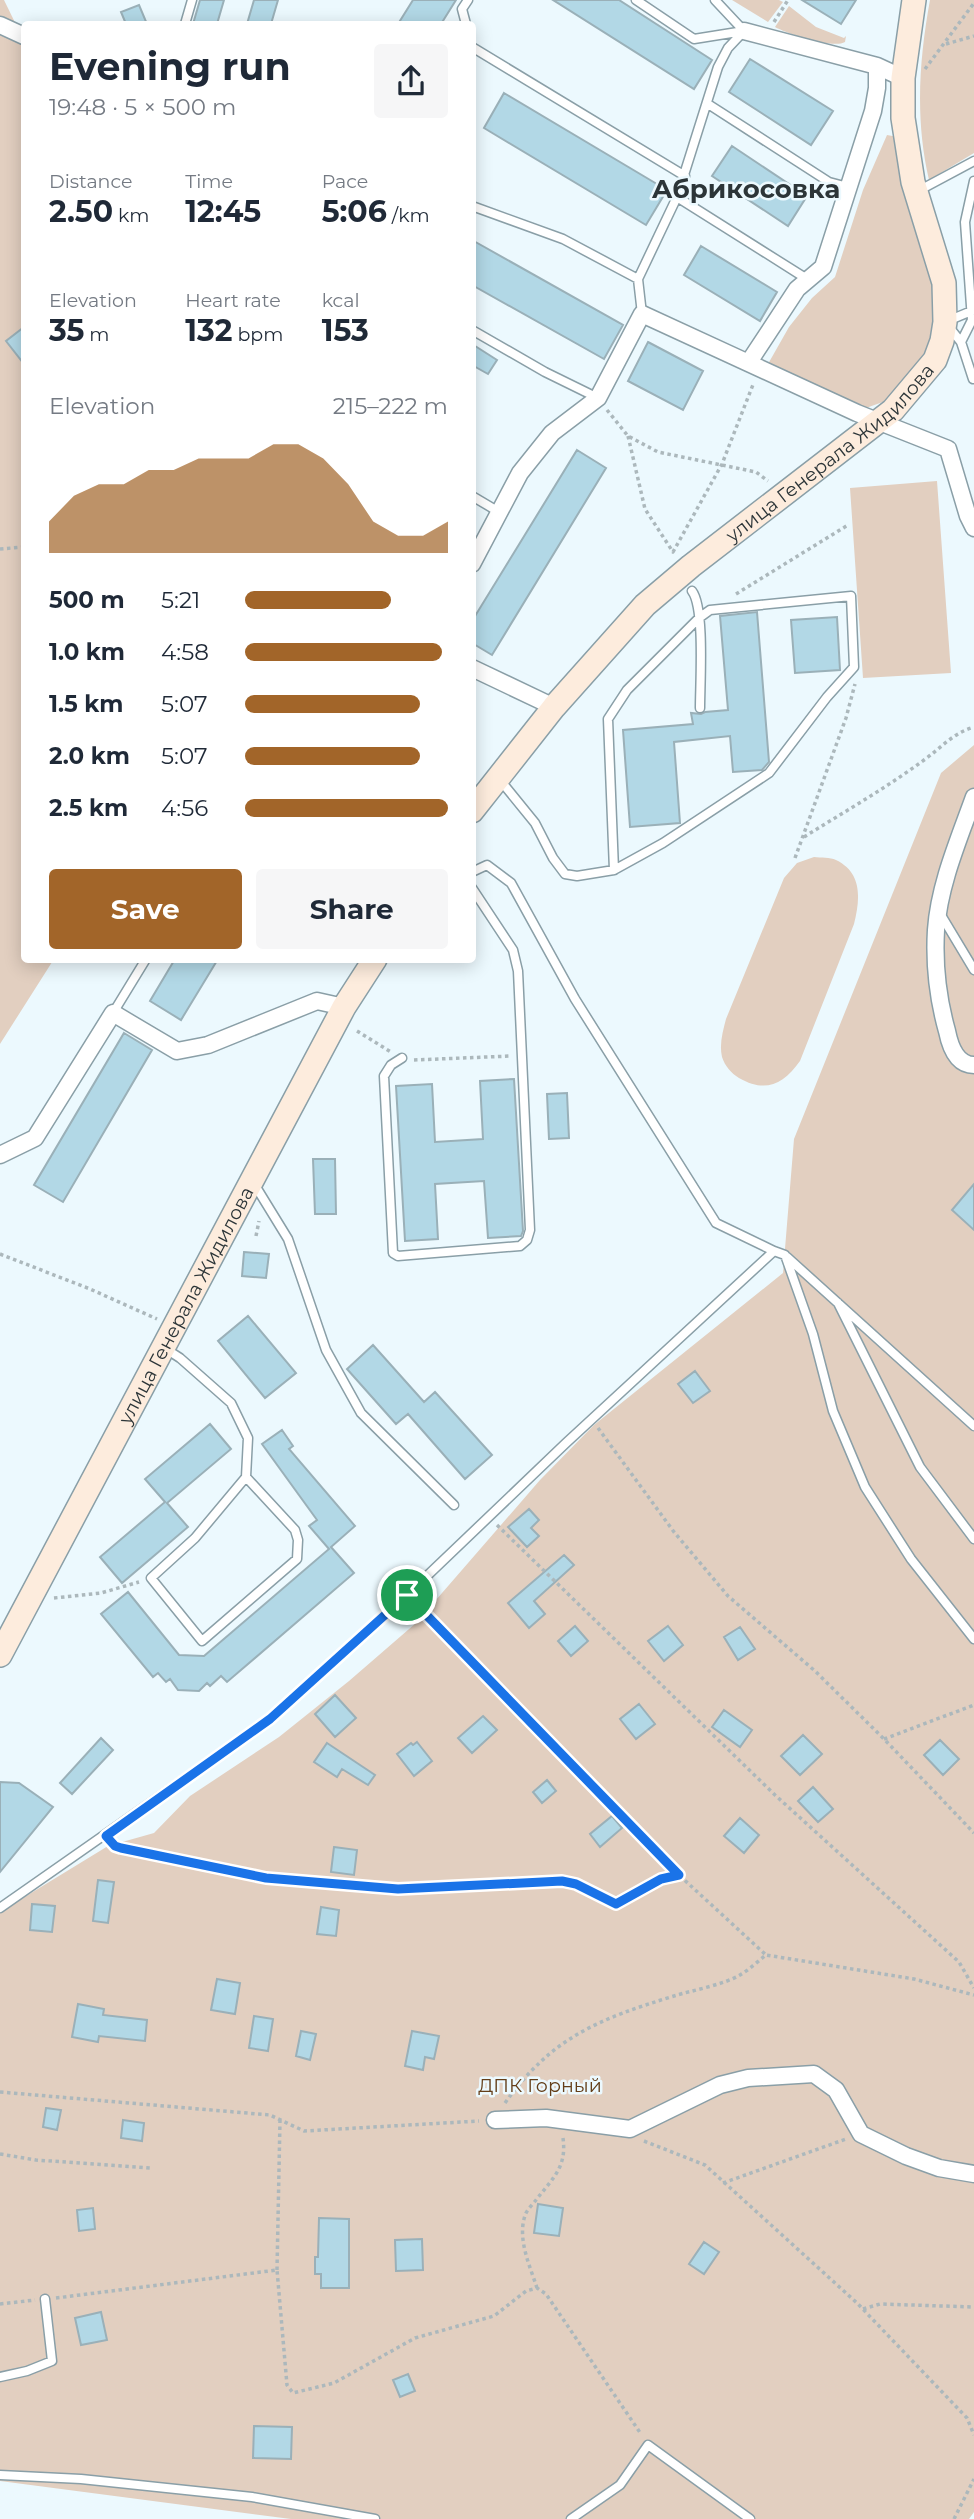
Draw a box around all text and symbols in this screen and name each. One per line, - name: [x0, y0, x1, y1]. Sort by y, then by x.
- text: Evening run: [49, 43, 291, 90]
- button: share: [374, 44, 448, 118]
- text: 19:48 · 5 × 500 m: [49, 93, 236, 121]
- text: Distance: [49, 170, 132, 193]
- text: Time: [185, 170, 233, 193]
- text: Pace: [322, 170, 368, 193]
- district label: Абрикосовка: [652, 173, 840, 205]
- text: 2.50: [49, 193, 113, 230]
- text: 12:45: [185, 193, 261, 230]
- text: 5:06: [322, 193, 387, 230]
- text: km: [113, 204, 149, 227]
- text: /km: [387, 204, 430, 227]
- text: Elevation: [49, 289, 137, 312]
- text: Heart rate: [185, 289, 281, 312]
- text: kcal: [322, 289, 360, 312]
- text: 35: [49, 312, 84, 349]
- text: 132: [185, 312, 232, 349]
- text: 153: [322, 312, 369, 349]
- text: m: [84, 323, 109, 346]
- text: bpm: [232, 323, 283, 346]
- street label: улица Генерала Жидилова: [720, 359, 939, 548]
- text: Elevation: [49, 392, 155, 420]
- text: 215–222 m: [333, 392, 448, 420]
- text: 500 m: [49, 586, 125, 614]
- text: 5:21: [161, 586, 200, 614]
- text: 1.0 km: [49, 638, 125, 666]
- text: 4:58: [161, 638, 209, 666]
- text: 1.5 km: [49, 690, 123, 718]
- text: 5:07: [161, 690, 208, 718]
- text: 2.0 km: [49, 742, 130, 770]
- text: 5:07: [161, 742, 208, 770]
- text: 2.5 km: [49, 794, 128, 822]
- text: 4:56: [161, 794, 208, 822]
- button: Save: [49, 869, 242, 949]
- button: Share: [256, 869, 448, 949]
- street label: улица Генерала Жидилова: [113, 1183, 259, 1429]
- pin: [377, 1565, 437, 1625]
- icon: arrive: [388, 1576, 426, 1614]
- park label: ДПК Горный: [478, 2074, 602, 2097]

